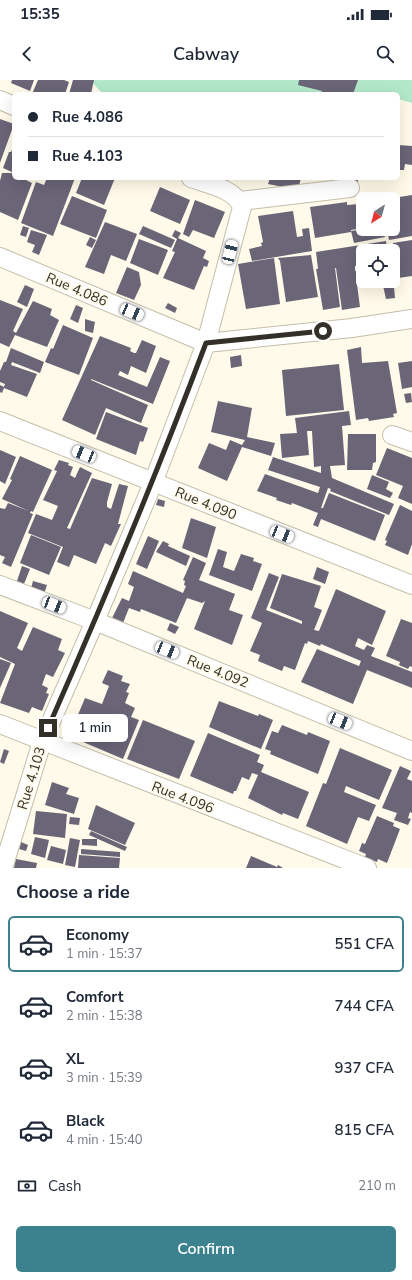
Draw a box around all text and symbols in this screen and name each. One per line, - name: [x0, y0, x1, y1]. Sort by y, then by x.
- text: 15:35: [20, 4, 60, 24]
- text: Cabway: [173, 42, 239, 66]
- icon: back: [16, 43, 38, 65]
- icon: search: [374, 43, 396, 65]
- text: Rue 4.086: [52, 107, 123, 127]
- text: Rue 4.103: [52, 146, 123, 166]
- north arrow: [356, 192, 400, 236]
- map controls: [356, 192, 400, 288]
- car: [221, 239, 239, 265]
- button: locate: [356, 244, 400, 288]
- street label: Rue 4.086: [43, 268, 110, 311]
- car: [119, 302, 145, 322]
- route start: [314, 322, 332, 340]
- car: [71, 444, 97, 464]
- street label: Rue 4.090: [172, 482, 240, 524]
- car: [269, 524, 295, 544]
- car: [41, 595, 67, 615]
- car: [154, 640, 180, 660]
- street label: Rue 4.092: [184, 650, 252, 692]
- car: [327, 711, 353, 731]
- callout: 1 min: [62, 714, 128, 742]
- route end: [39, 719, 57, 737]
- text: 1 min: [78, 719, 112, 737]
- street label: Rue 4.103: [13, 744, 50, 812]
- street label: Rue 4.096: [149, 777, 217, 818]
- text: Choose a ride: [16, 880, 130, 904]
- text: Economy: [66, 925, 129, 945]
- icon: car: [18, 926, 54, 962]
- text: 551 CFA: [334, 934, 394, 954]
- text: 1 min · 15:37: [66, 945, 142, 963]
- text: Comfort: [66, 987, 123, 1007]
- icon: car: [18, 988, 54, 1024]
- text: 744 CFA: [334, 996, 394, 1016]
- text: 2 min · 15:38: [66, 1007, 142, 1025]
- text: XL: [66, 1049, 85, 1069]
- icon: car: [18, 1050, 54, 1086]
- text: 937 CFA: [334, 1058, 394, 1078]
- text: 3 min · 15:39: [66, 1069, 142, 1087]
- text: Black: [66, 1111, 104, 1131]
- icon: car: [18, 1112, 54, 1148]
- text: 815 CFA: [334, 1120, 394, 1140]
- text: 4 min · 15:40: [66, 1131, 142, 1149]
- icon: cash: [16, 1175, 38, 1197]
- text: Cash: [48, 1176, 82, 1196]
- text: 210 m: [358, 1177, 396, 1195]
- button: Confirm: [16, 1226, 396, 1272]

